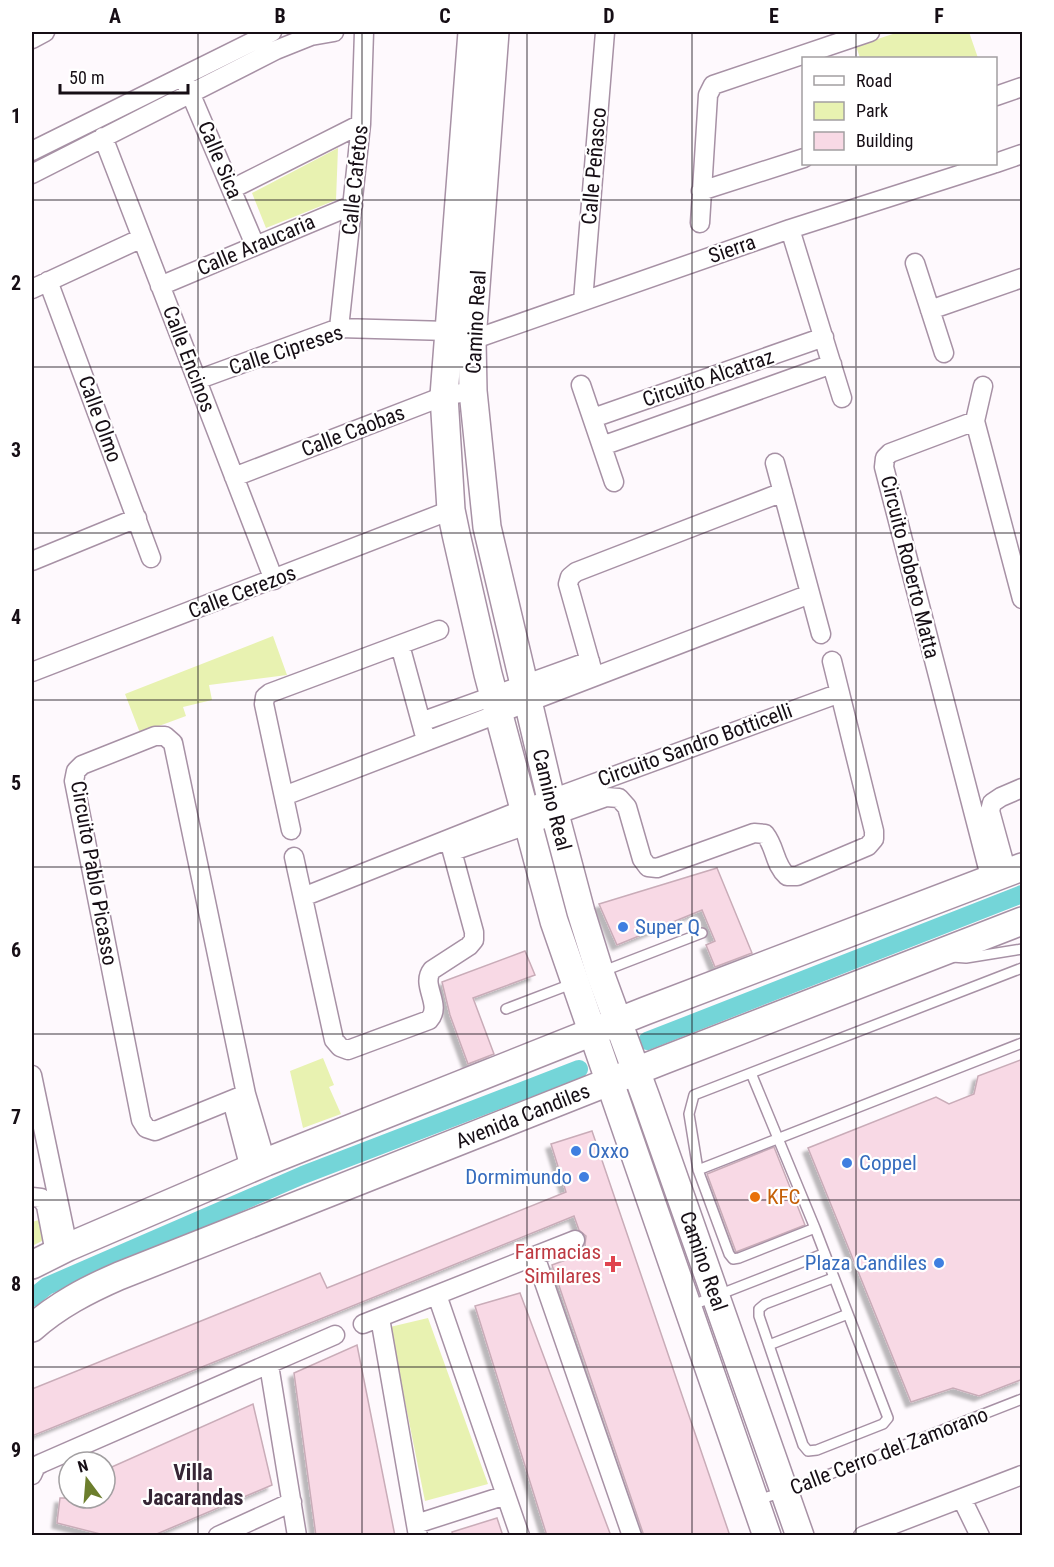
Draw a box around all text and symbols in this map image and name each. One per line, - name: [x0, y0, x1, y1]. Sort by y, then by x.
- text: A: [109, 4, 121, 28]
- text: B: [274, 4, 286, 28]
- text: C: [439, 4, 451, 28]
- text: D: [603, 4, 615, 28]
- text: E: [769, 4, 779, 28]
- text: F: [934, 4, 944, 28]
- scale bar: [60, 57, 188, 95]
- legend: [802, 57, 997, 165]
- text: 50 m: [69, 67, 104, 88]
- text: Road: [856, 70, 892, 91]
- text: Park: [856, 100, 888, 121]
- text: 1: [11, 104, 21, 128]
- street label: Calle Peñasco: [577, 106, 611, 226]
- street label: Calle Sica: [193, 118, 247, 202]
- street label: Calle Cafetos: [337, 124, 373, 236]
- text: Building: [856, 130, 913, 151]
- street label: Calle Araucaria: [193, 209, 319, 281]
- street label: Sierra: [705, 230, 759, 268]
- street label: Camino Real: [461, 269, 491, 375]
- text: 2: [11, 271, 21, 295]
- street label: Calle Encinos: [158, 303, 220, 415]
- street label: Calle Cipreses: [226, 320, 346, 380]
- street label: Circuito Alcatraz: [639, 344, 777, 412]
- street label: Calle Olmo: [73, 373, 127, 465]
- street label: Calle Caobas: [298, 400, 408, 462]
- text: 3: [11, 438, 21, 462]
- street label: Circuito Roberto Matta: [876, 473, 944, 661]
- street label: Calle Cerezos: [185, 561, 299, 623]
- text: 4: [11, 605, 21, 629]
- street label: Circuito Sandro Botticelli: [594, 699, 796, 791]
- street label: Camino Real: [528, 747, 576, 853]
- text: 5: [11, 771, 21, 795]
- street label: Circuito Pablo Picasso: [66, 779, 122, 967]
- place label: Super Q: [635, 915, 700, 939]
- marker: Super Q: [616, 920, 630, 934]
- text: 6: [11, 938, 21, 962]
- street label: Avenida Candiles: [452, 1079, 593, 1153]
- text: 7: [11, 1105, 21, 1129]
- place label: Oxxo: [588, 1139, 629, 1163]
- marker: Oxxo: [569, 1144, 583, 1158]
- place label: Coppel: [859, 1151, 917, 1175]
- marker: Coppel: [840, 1156, 854, 1170]
- place label: Dormimundo: [465, 1165, 572, 1189]
- marker: Dormimundo: [577, 1170, 591, 1184]
- place label: KFC: [767, 1185, 800, 1209]
- marker: KFC: [748, 1190, 762, 1204]
- street label: Camino Real: [675, 1208, 732, 1314]
- place label: Farmacias Similares: [515, 1240, 601, 1288]
- place label: Plaza Candiles: [805, 1251, 927, 1275]
- marker: Plaza Candiles: [932, 1256, 946, 1270]
- marker: Farmacias Similares: [606, 1257, 620, 1271]
- text: 8: [11, 1272, 21, 1296]
- street label: Calle Cerro del Zamorano: [787, 1402, 991, 1500]
- text: 9: [11, 1438, 21, 1462]
- north arrow: [57, 1450, 117, 1510]
- text: N: [76, 1456, 90, 1477]
- district label: Villa Jacarandas: [142, 1460, 244, 1510]

